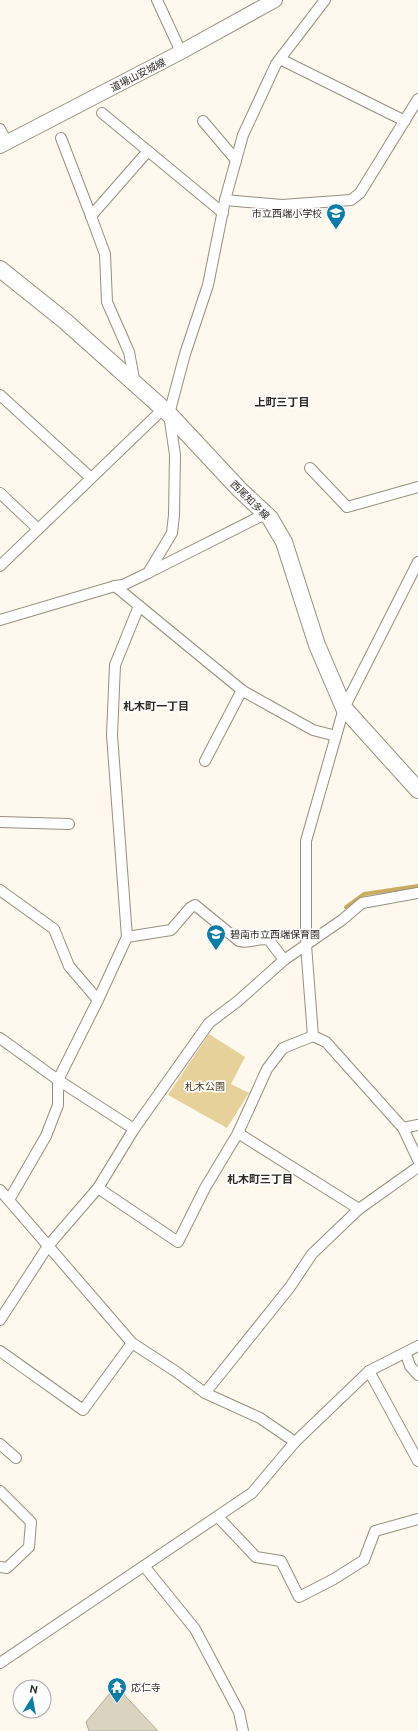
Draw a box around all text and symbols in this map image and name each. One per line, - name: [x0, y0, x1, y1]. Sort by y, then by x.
- street label: 道場山安城線: [109, 56, 167, 94]
- school or university icon: 市立西端小学校: [325, 202, 347, 230]
- place label: 市立西端小学校: [252, 208, 322, 219]
- district label: 上町三丁目: [255, 396, 310, 408]
- street label: 西尾知多線: [228, 478, 272, 522]
- district label: 札木町一丁目: [123, 700, 189, 712]
- school or university icon: 碧南市立西端保育園: [205, 923, 227, 951]
- place label: 碧南市立西端保育園: [230, 929, 320, 940]
- park label: 札木公園: [185, 1081, 225, 1092]
- district label: 札木町三丁目: [227, 1173, 293, 1185]
- temple icon: 応仁寺: [106, 1676, 128, 1704]
- north arrow: [12, 1679, 52, 1719]
- place label: 応仁寺: [131, 1682, 161, 1693]
- text: N: [29, 1683, 39, 1696]

